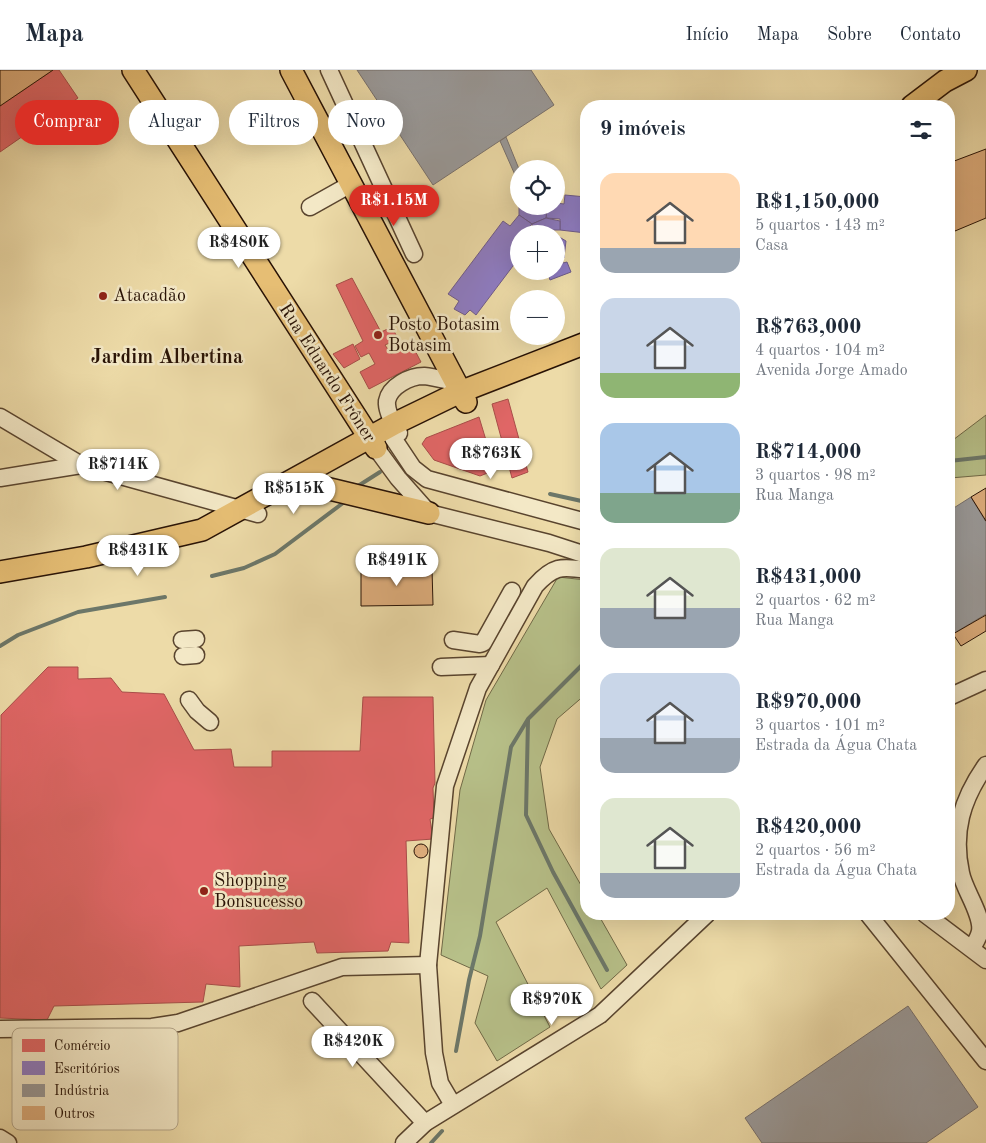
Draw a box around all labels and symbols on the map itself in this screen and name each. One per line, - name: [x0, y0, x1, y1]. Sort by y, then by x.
- pin: R$1.15M: [348, 184, 440, 227]
- pin: R$480K: [198, 226, 280, 269]
- place label: Atacadão: [113, 287, 186, 305]
- marker: Atacadão: [97, 290, 109, 302]
- street label: Rua Eduardo Frôner: [276, 300, 379, 446]
- place label: Posto Botasim Botasim: [388, 316, 500, 355]
- marker: Posto Botasim Botasim: [372, 329, 384, 341]
- district label: Jardim Albertina: [91, 348, 243, 368]
- pin: R$763K: [450, 438, 532, 480]
- pin: R$714K: [77, 448, 159, 491]
- pin: R$515K: [253, 472, 335, 515]
- pin: R$431K: [97, 534, 179, 577]
- pin: R$491K: [356, 544, 438, 587]
- place label: Shopping Bonsucesso: [214, 872, 303, 911]
- marker: Shopping Bonsucesso: [198, 885, 210, 897]
- pin: R$970K: [511, 984, 593, 1026]
- pin: R$420K: [312, 1026, 394, 1068]
- legend: [12, 1028, 178, 1130]
- text: Comércio: [54, 1039, 111, 1053]
- text: Escritórios: [54, 1062, 120, 1076]
- text: Indústria: [54, 1084, 109, 1098]
- text: Outros: [54, 1107, 95, 1121]

